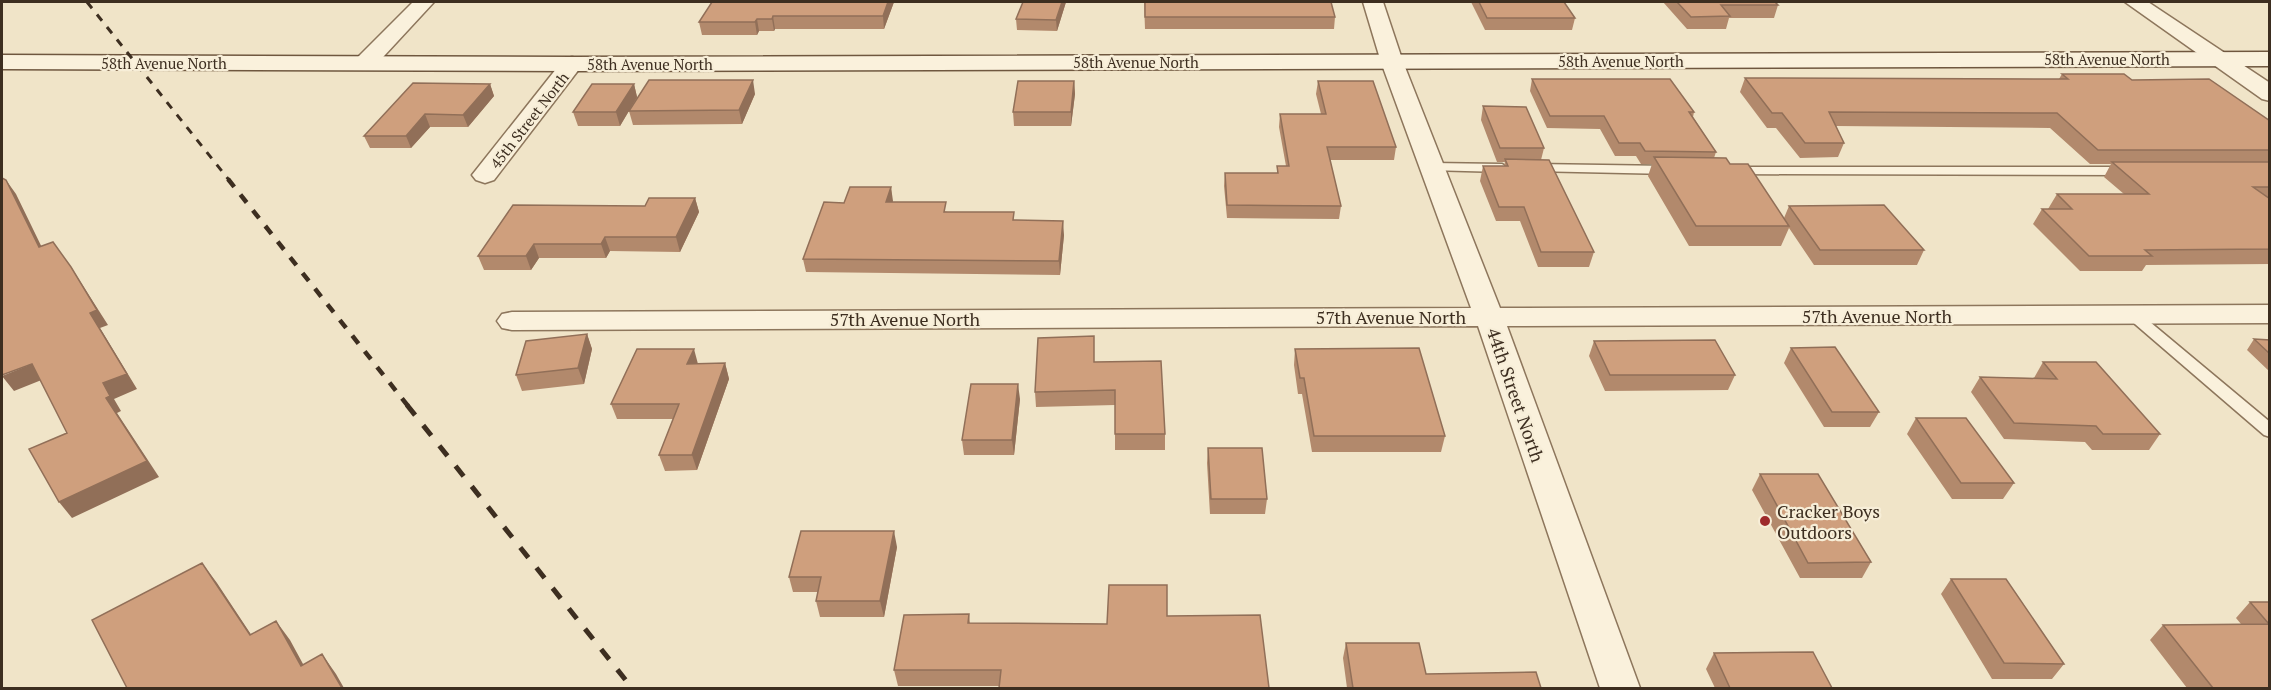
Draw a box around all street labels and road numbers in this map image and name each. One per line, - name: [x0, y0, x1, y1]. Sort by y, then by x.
- street label: 58th Avenue North: [2044, 49, 2170, 69]
- street label: 58th Avenue North: [1558, 51, 1684, 71]
- street label: 58th Avenue North: [1073, 52, 1199, 72]
- street label: 58th Avenue North: [101, 53, 227, 73]
- street label: 58th Avenue North: [587, 54, 713, 74]
- street label: 45th Street North: [485, 68, 573, 172]
- street label: 57th Avenue North: [1802, 304, 1953, 328]
- street label: 57th Avenue North: [1316, 305, 1467, 329]
- street label: 57th Avenue North: [830, 307, 981, 331]
- street label: 44th Street North: [1482, 325, 1550, 466]

